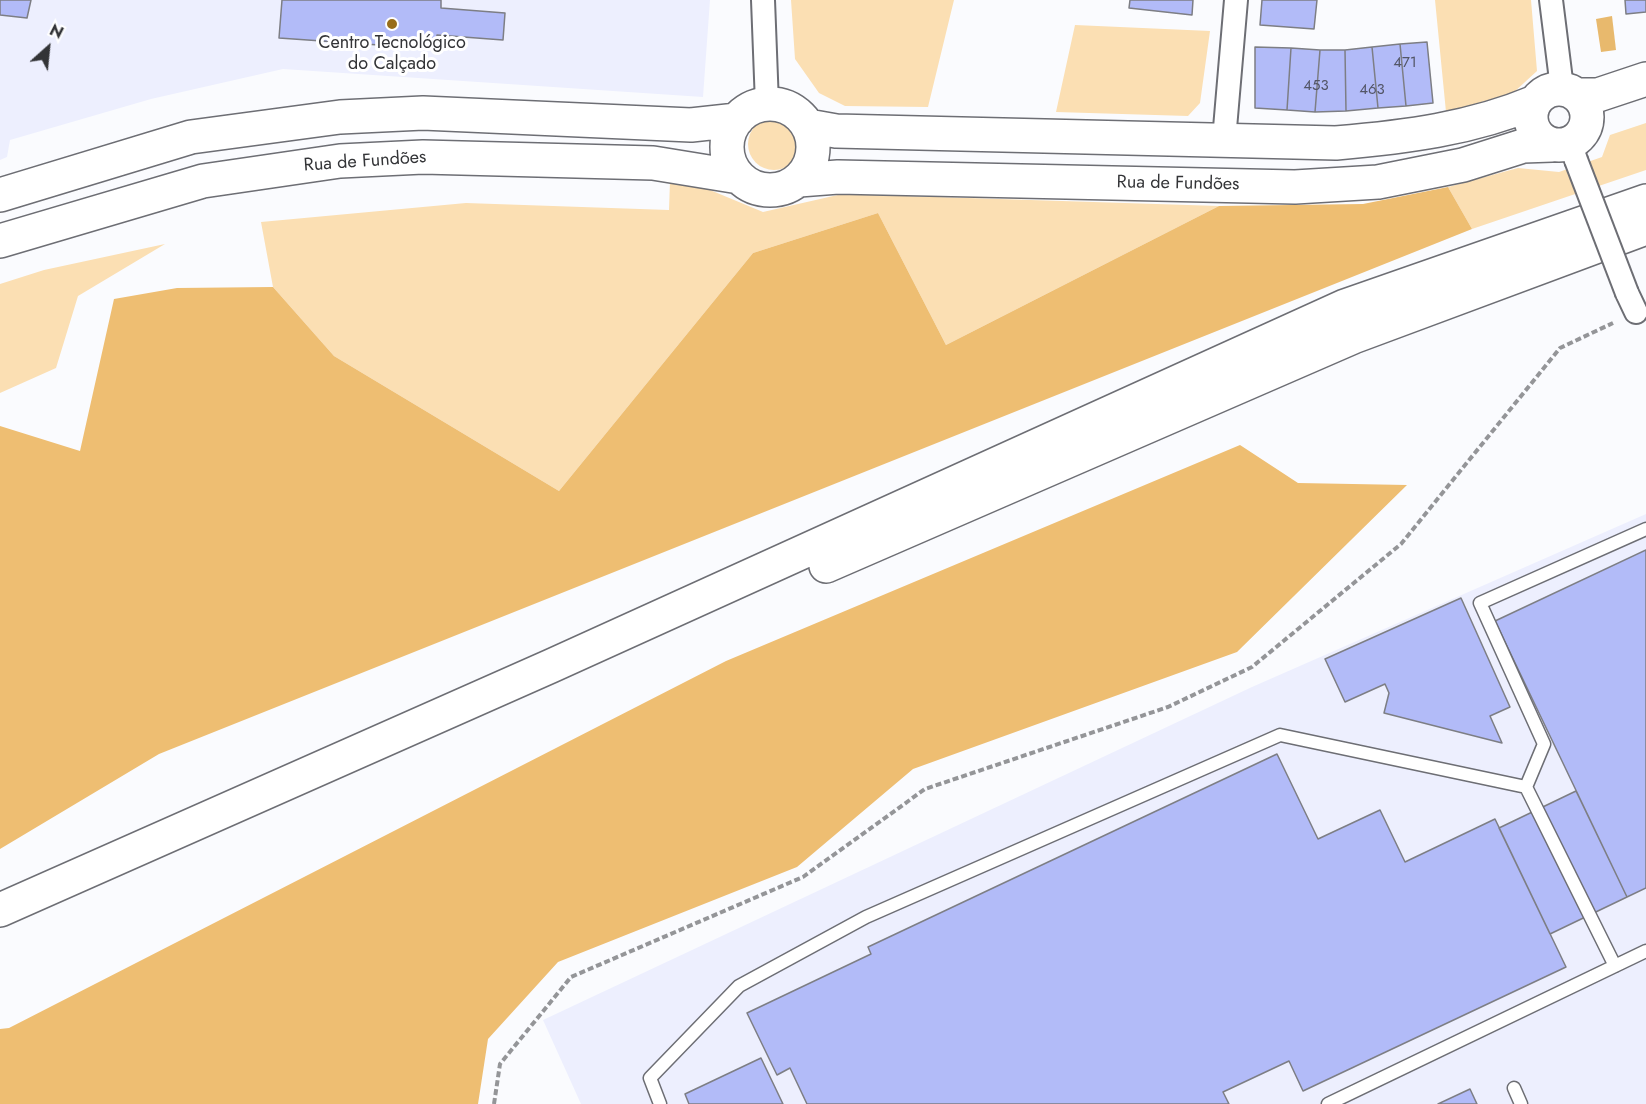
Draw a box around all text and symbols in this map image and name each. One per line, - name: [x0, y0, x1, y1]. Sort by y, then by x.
- marker: Centro Tecnológico do Calçado: [385, 17, 399, 31]
- north arrow: [18, 18, 78, 78]
- text: N: [46, 18, 67, 45]
- place label: Centro Tecnológico do Calçado: [318, 33, 466, 76]
- house number: 471: [1393, 54, 1417, 72]
- house number: 453: [1303, 77, 1329, 95]
- house number: 463: [1359, 81, 1385, 99]
- street label: Rua de Fundões: [303, 147, 427, 177]
- street label: Rua de Fundões: [1116, 172, 1240, 196]

